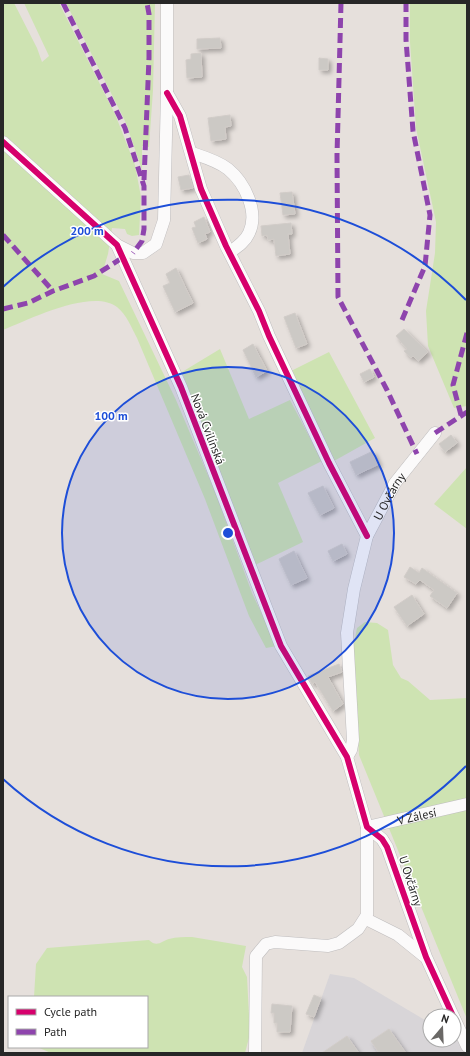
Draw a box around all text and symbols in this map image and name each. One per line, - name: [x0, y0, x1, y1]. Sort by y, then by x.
- text: 200 m: [70, 223, 104, 238]
- street label: Nová Cvilínská: [188, 391, 228, 467]
- text: 100 m: [94, 408, 128, 423]
- street label: U Ovčárny: [369, 469, 408, 522]
- centre of rings: [221, 526, 235, 540]
- street label: V Zálesí: [395, 804, 438, 828]
- street label: U Ovčárny: [396, 854, 426, 909]
- legend: [8, 996, 148, 1048]
- text: Cycle path: [44, 1004, 97, 1019]
- north arrow: [422, 1008, 462, 1048]
- text: N: [440, 1011, 451, 1026]
- text: Path: [44, 1024, 67, 1039]

